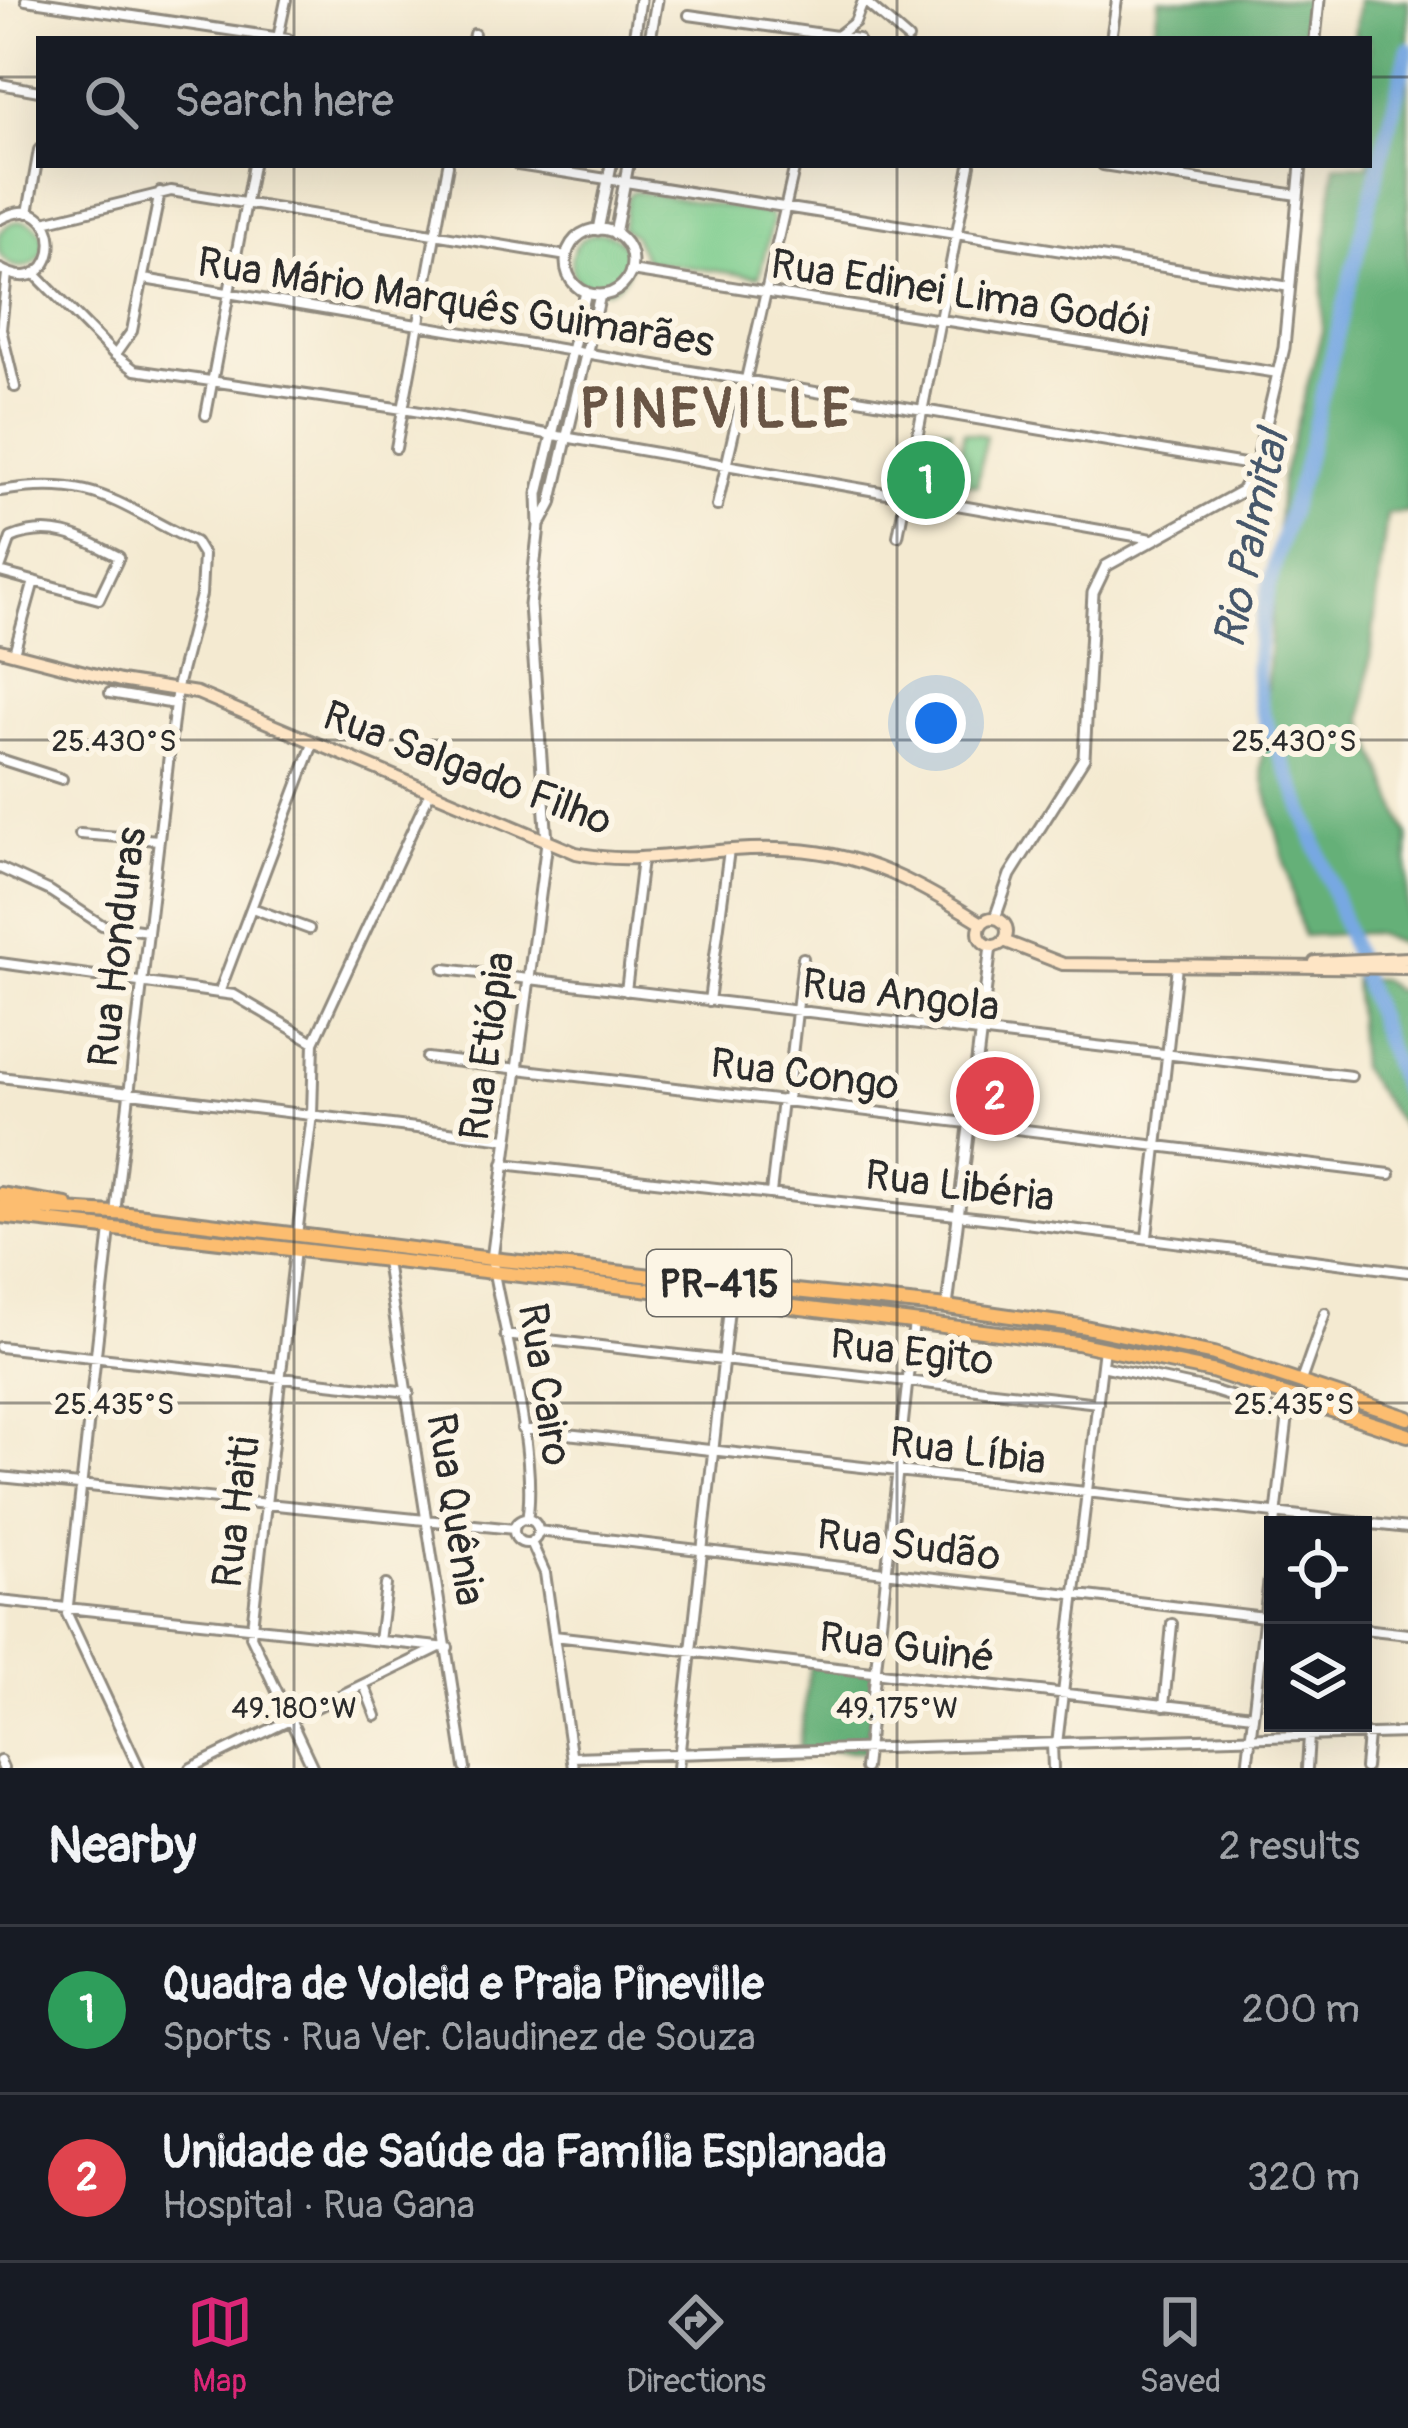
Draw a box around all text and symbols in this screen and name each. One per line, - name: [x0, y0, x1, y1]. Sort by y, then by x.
- search box: [36, 36, 1372, 168]
- icon: search: [78, 69, 144, 135]
- text: Search here: [174, 74, 394, 130]
- street label: Rua Mário Marquês Guimarães: [194, 236, 718, 370]
- street label: Rua Edinei Lima Godói: [767, 238, 1153, 350]
- district label: PINEVILLE: [579, 376, 853, 444]
- water label: Rio Palmital: [1202, 422, 1303, 653]
- pin: 1: [887, 435, 965, 525]
- street label: Rua Salgado Filho: [316, 690, 619, 848]
- your location: [906, 693, 966, 753]
- text: 25.430°S: [52, 723, 176, 760]
- text: 25.430°S: [1232, 723, 1356, 760]
- street label: Rua Honduras: [77, 824, 159, 1070]
- street label: Rua Etiópia: [449, 949, 527, 1144]
- street label: Rua Angola: [799, 958, 1002, 1034]
- street label: Rua Congo: [707, 1038, 902, 1112]
- pin: 2: [956, 1051, 1034, 1141]
- street label: Rua Libéria: [862, 1150, 1057, 1224]
- road number: PR-415: [647, 1250, 791, 1316]
- street label: Rua Cairo: [506, 1299, 583, 1469]
- street label: Rua Egito: [828, 1319, 996, 1387]
- text: 25.435°S: [54, 1386, 174, 1423]
- text: 25.435°S: [1234, 1386, 1354, 1423]
- street label: Rua Quênia: [414, 1409, 496, 1609]
- street label: Rua Líbia: [887, 1417, 1049, 1487]
- street label: Rua Haiti: [202, 1434, 272, 1591]
- street label: Rua Sudão: [814, 1509, 1003, 1583]
- map controls: [1264, 1516, 1372, 1732]
- button: locate: [1264, 1516, 1372, 1624]
- street label: Rua Guiné: [816, 1611, 997, 1685]
- button: layers: [1264, 1624, 1372, 1732]
- text: 49.180°W: [231, 1690, 357, 1727]
- text: 49.175°W: [836, 1690, 958, 1727]
- text: Nearby: [48, 1814, 196, 1878]
- text: 2 results: [1219, 1822, 1360, 1871]
- text: Quadra de Voleid e Praia Pineville: [162, 1957, 764, 2013]
- text: 1: [79, 1985, 95, 2034]
- text: 200 m: [1242, 1985, 1360, 2034]
- text: Sports · Rua Ver. Claudinez de Souza: [162, 2013, 756, 2062]
- text: Unidade de Saúde da Família Esplanada: [162, 2125, 887, 2181]
- text: 2: [76, 2153, 98, 2202]
- text: 320 m: [1247, 2153, 1360, 2202]
- text: Hospital · Rua Gana: [162, 2181, 475, 2230]
- tab: Map: [187, 2289, 253, 2402]
- tab: Directions: [626, 2289, 766, 2402]
- tab: Saved: [1139, 2289, 1221, 2402]

